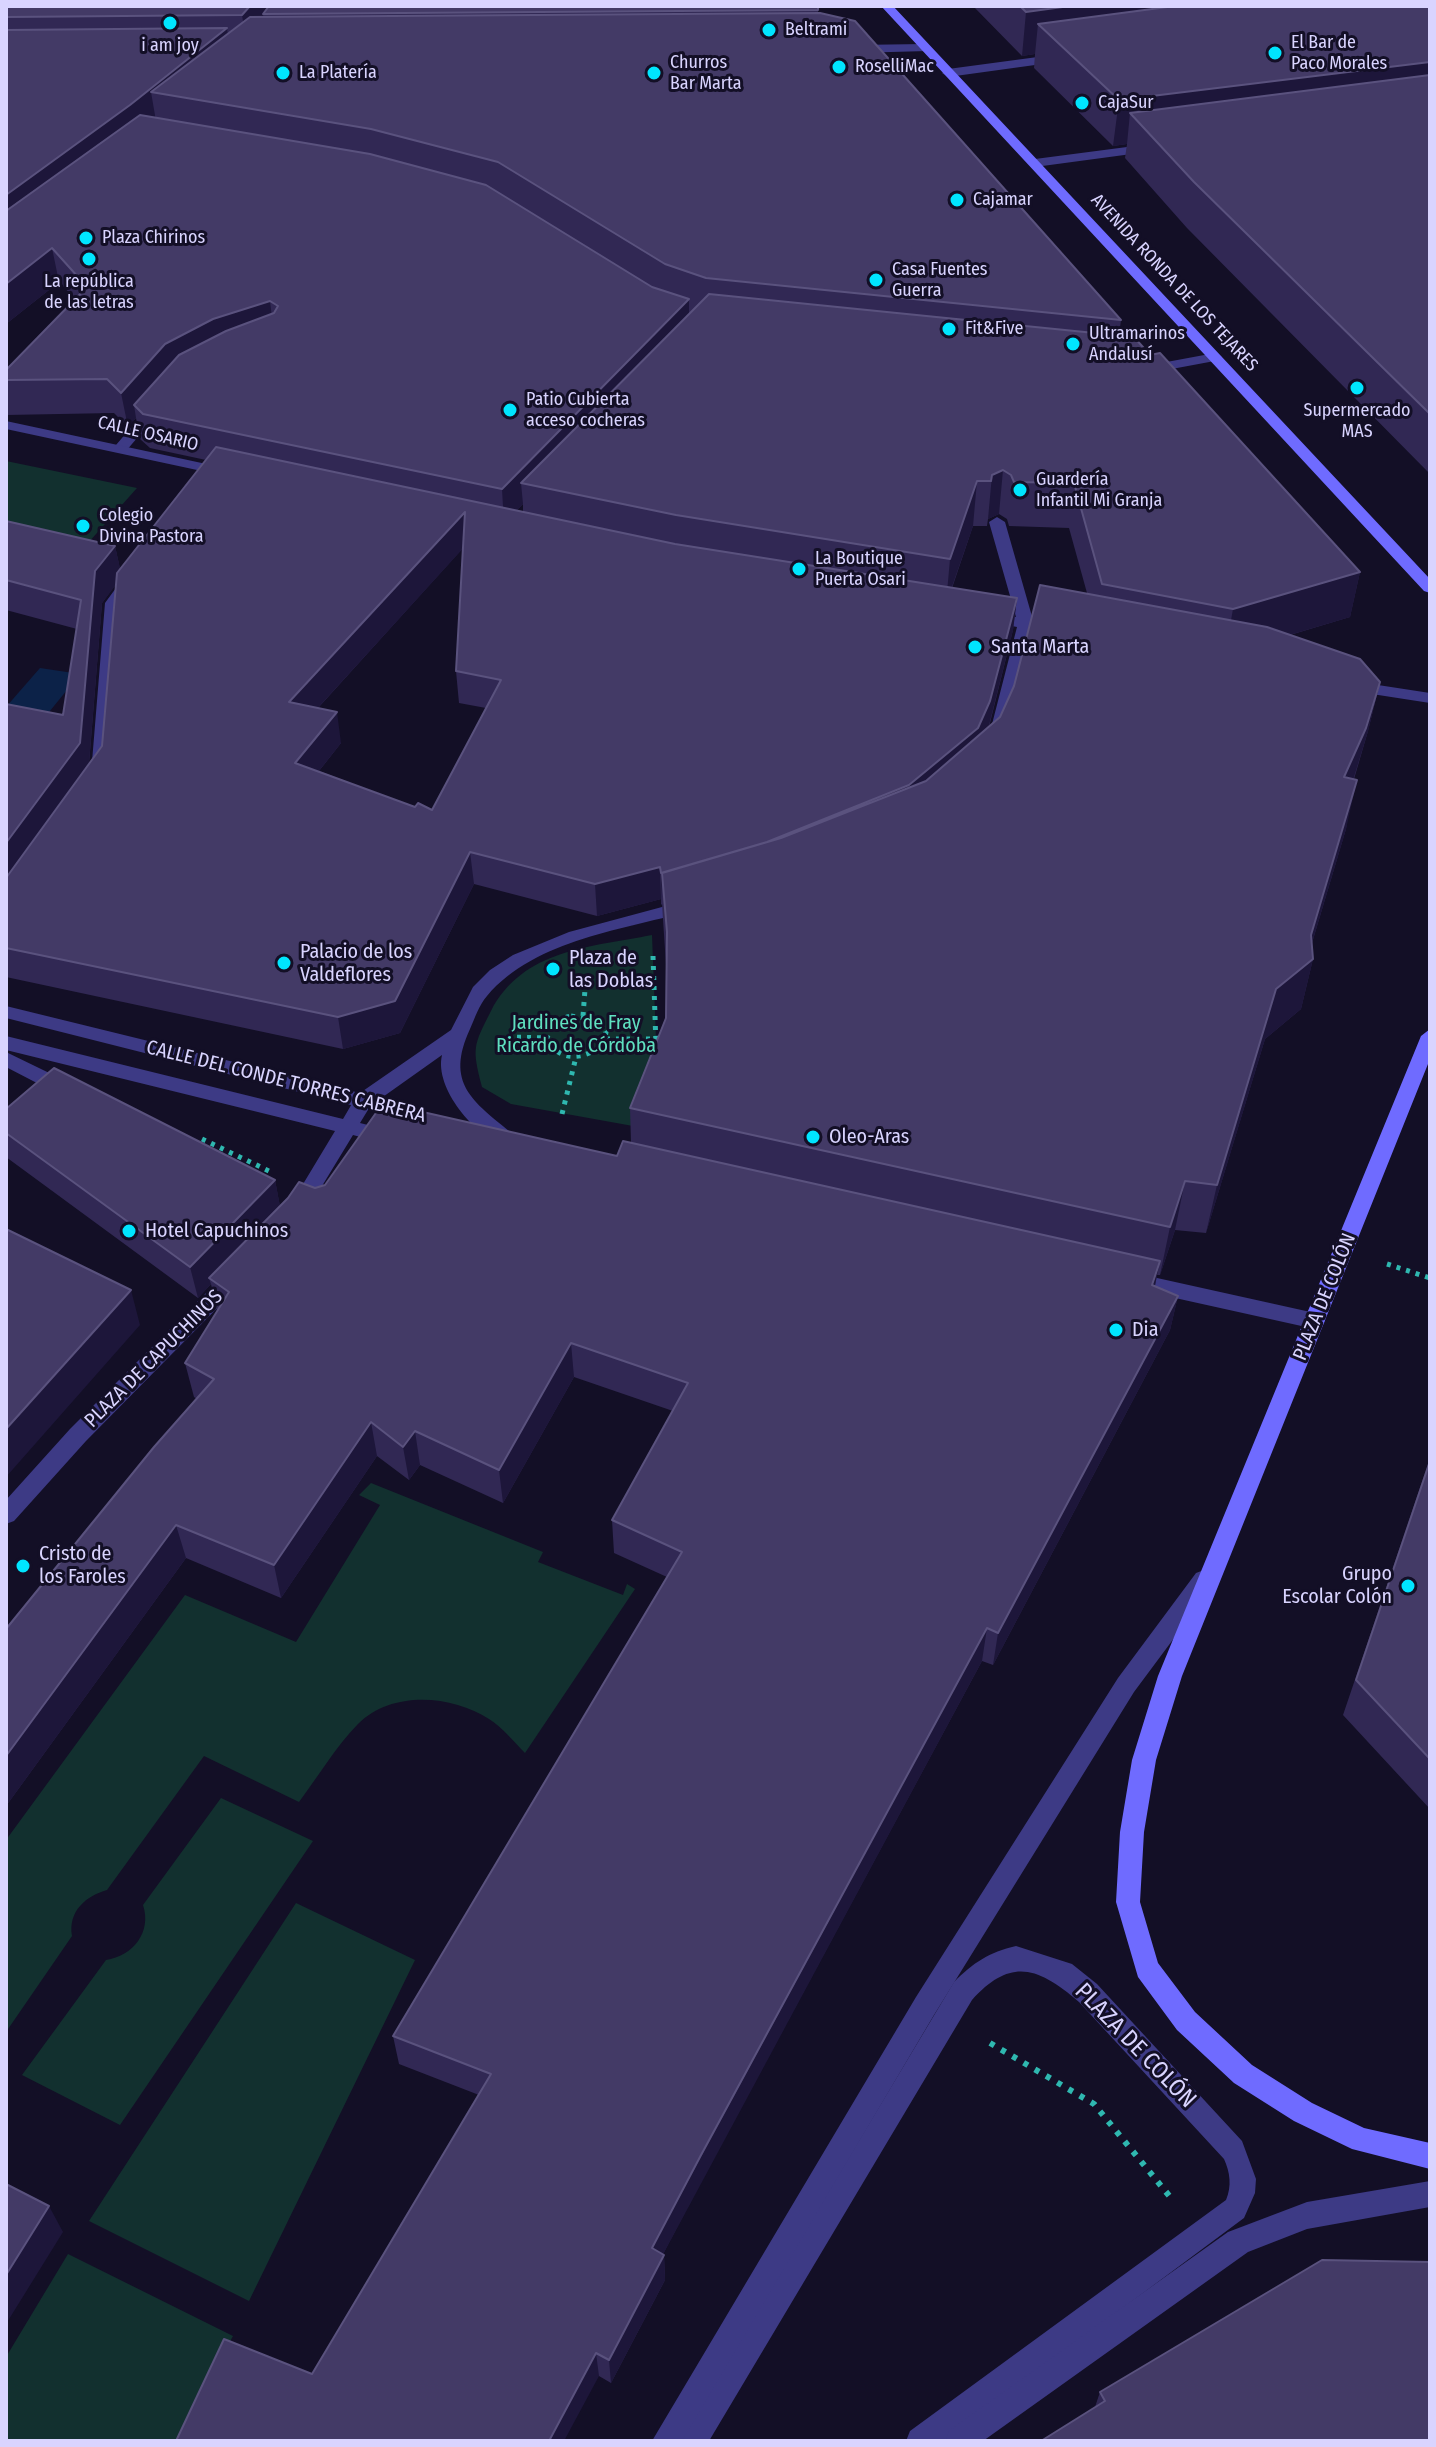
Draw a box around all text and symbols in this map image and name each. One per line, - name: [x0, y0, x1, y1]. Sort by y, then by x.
- marker: i am joy: [161, 14, 179, 32]
- place label: Beltrami: [785, 19, 847, 41]
- marker: Beltrami: [760, 21, 778, 39]
- place label: El Bar de Paco Morales: [1291, 32, 1387, 74]
- place label: i am joy: [141, 35, 199, 57]
- marker: El Bar de Paco Morales: [1266, 44, 1284, 62]
- place label: Churros Bar Marta: [670, 52, 742, 94]
- place label: RoselliMac: [855, 56, 934, 78]
- marker: RoselliMac: [830, 58, 848, 76]
- place label: La Platería: [299, 62, 377, 84]
- marker: La Platería: [274, 64, 292, 82]
- marker: Churros Bar Marta: [645, 64, 663, 82]
- place label: CajaSur: [1098, 92, 1154, 114]
- marker: CajaSur: [1073, 94, 1091, 112]
- place label: Cajamar: [973, 189, 1033, 211]
- street label: AVENIDA RONDA DE LOS TEJARES: [1086, 190, 1262, 376]
- marker: Cajamar: [948, 191, 966, 209]
- place label: Plaza Chirinos: [102, 227, 205, 249]
- marker: Plaza Chirinos: [77, 229, 95, 247]
- marker: La república de las letras: [80, 250, 98, 268]
- place label: Casa Fuentes Guerra: [892, 259, 987, 302]
- place label: La república de las letras: [44, 271, 134, 314]
- marker: Casa Fuentes Guerra: [867, 271, 885, 289]
- place label: Fit&Five: [965, 318, 1023, 340]
- marker: Fit&Five: [940, 320, 958, 338]
- place label: Ultramarinos Andalusí: [1089, 323, 1185, 366]
- marker: Ultramarinos Andalusí: [1064, 335, 1082, 353]
- marker: Supermercado MAS: [1348, 379, 1366, 397]
- place label: Patio Cubierta acceso cocheras: [526, 389, 645, 432]
- place label: Supermercado MAS: [1303, 400, 1411, 442]
- marker: Patio Cubierta acceso cocheras: [501, 401, 519, 419]
- street label: CALLE OSARIO: [96, 412, 200, 456]
- place label: Guardería Infantil Mi Granja: [1036, 469, 1162, 512]
- marker: Guardería Infantil Mi Granja: [1011, 481, 1029, 499]
- place label: Colegio Divina Pastora: [99, 505, 204, 548]
- marker: Colegio Divina Pastora: [74, 517, 92, 535]
- place label: La Boutique Puerta Osari: [815, 548, 906, 590]
- marker: La Boutique Puerta Osari: [790, 560, 808, 578]
- place label: Santa Marta: [991, 635, 1089, 659]
- marker: Santa Marta: [966, 638, 984, 656]
- place label: Palacio de los Valdeflores: [300, 940, 412, 987]
- place label: Plaza de las Doblas: [569, 946, 653, 993]
- marker: Palacio de los Valdeflores: [275, 954, 293, 972]
- marker: Plaza de las Doblas: [544, 960, 562, 978]
- park label: Jardines de Fray Ricardo de Córdoba: [496, 1011, 656, 1058]
- street label: CALLE DEL CONDE TORRES CABRERA: [144, 1036, 428, 1128]
- place label: Oleo-Aras: [829, 1125, 909, 1149]
- marker: Oleo-Aras: [804, 1128, 822, 1146]
- place label: Hotel Capuchinos: [145, 1219, 288, 1243]
- marker: Hotel Capuchinos: [120, 1222, 138, 1240]
- street label: PLAZA DE COLÓN: [1289, 1230, 1361, 1364]
- street label: PLAZA DE CAPUCHINOS: [80, 1285, 228, 1433]
- place label: Dia: [1132, 1318, 1158, 1342]
- marker: Dia: [1107, 1321, 1125, 1339]
- place label: Cristo de los Faroles: [39, 1542, 126, 1589]
- marker: Cristo de los Faroles: [14, 1557, 32, 1575]
- place label: Grupo Escolar Colón: [1282, 1562, 1392, 1609]
- marker: Grupo Escolar Colón: [1399, 1577, 1417, 1595]
- street label: PLAZA DE COLÓN: [1068, 1978, 1202, 2114]

